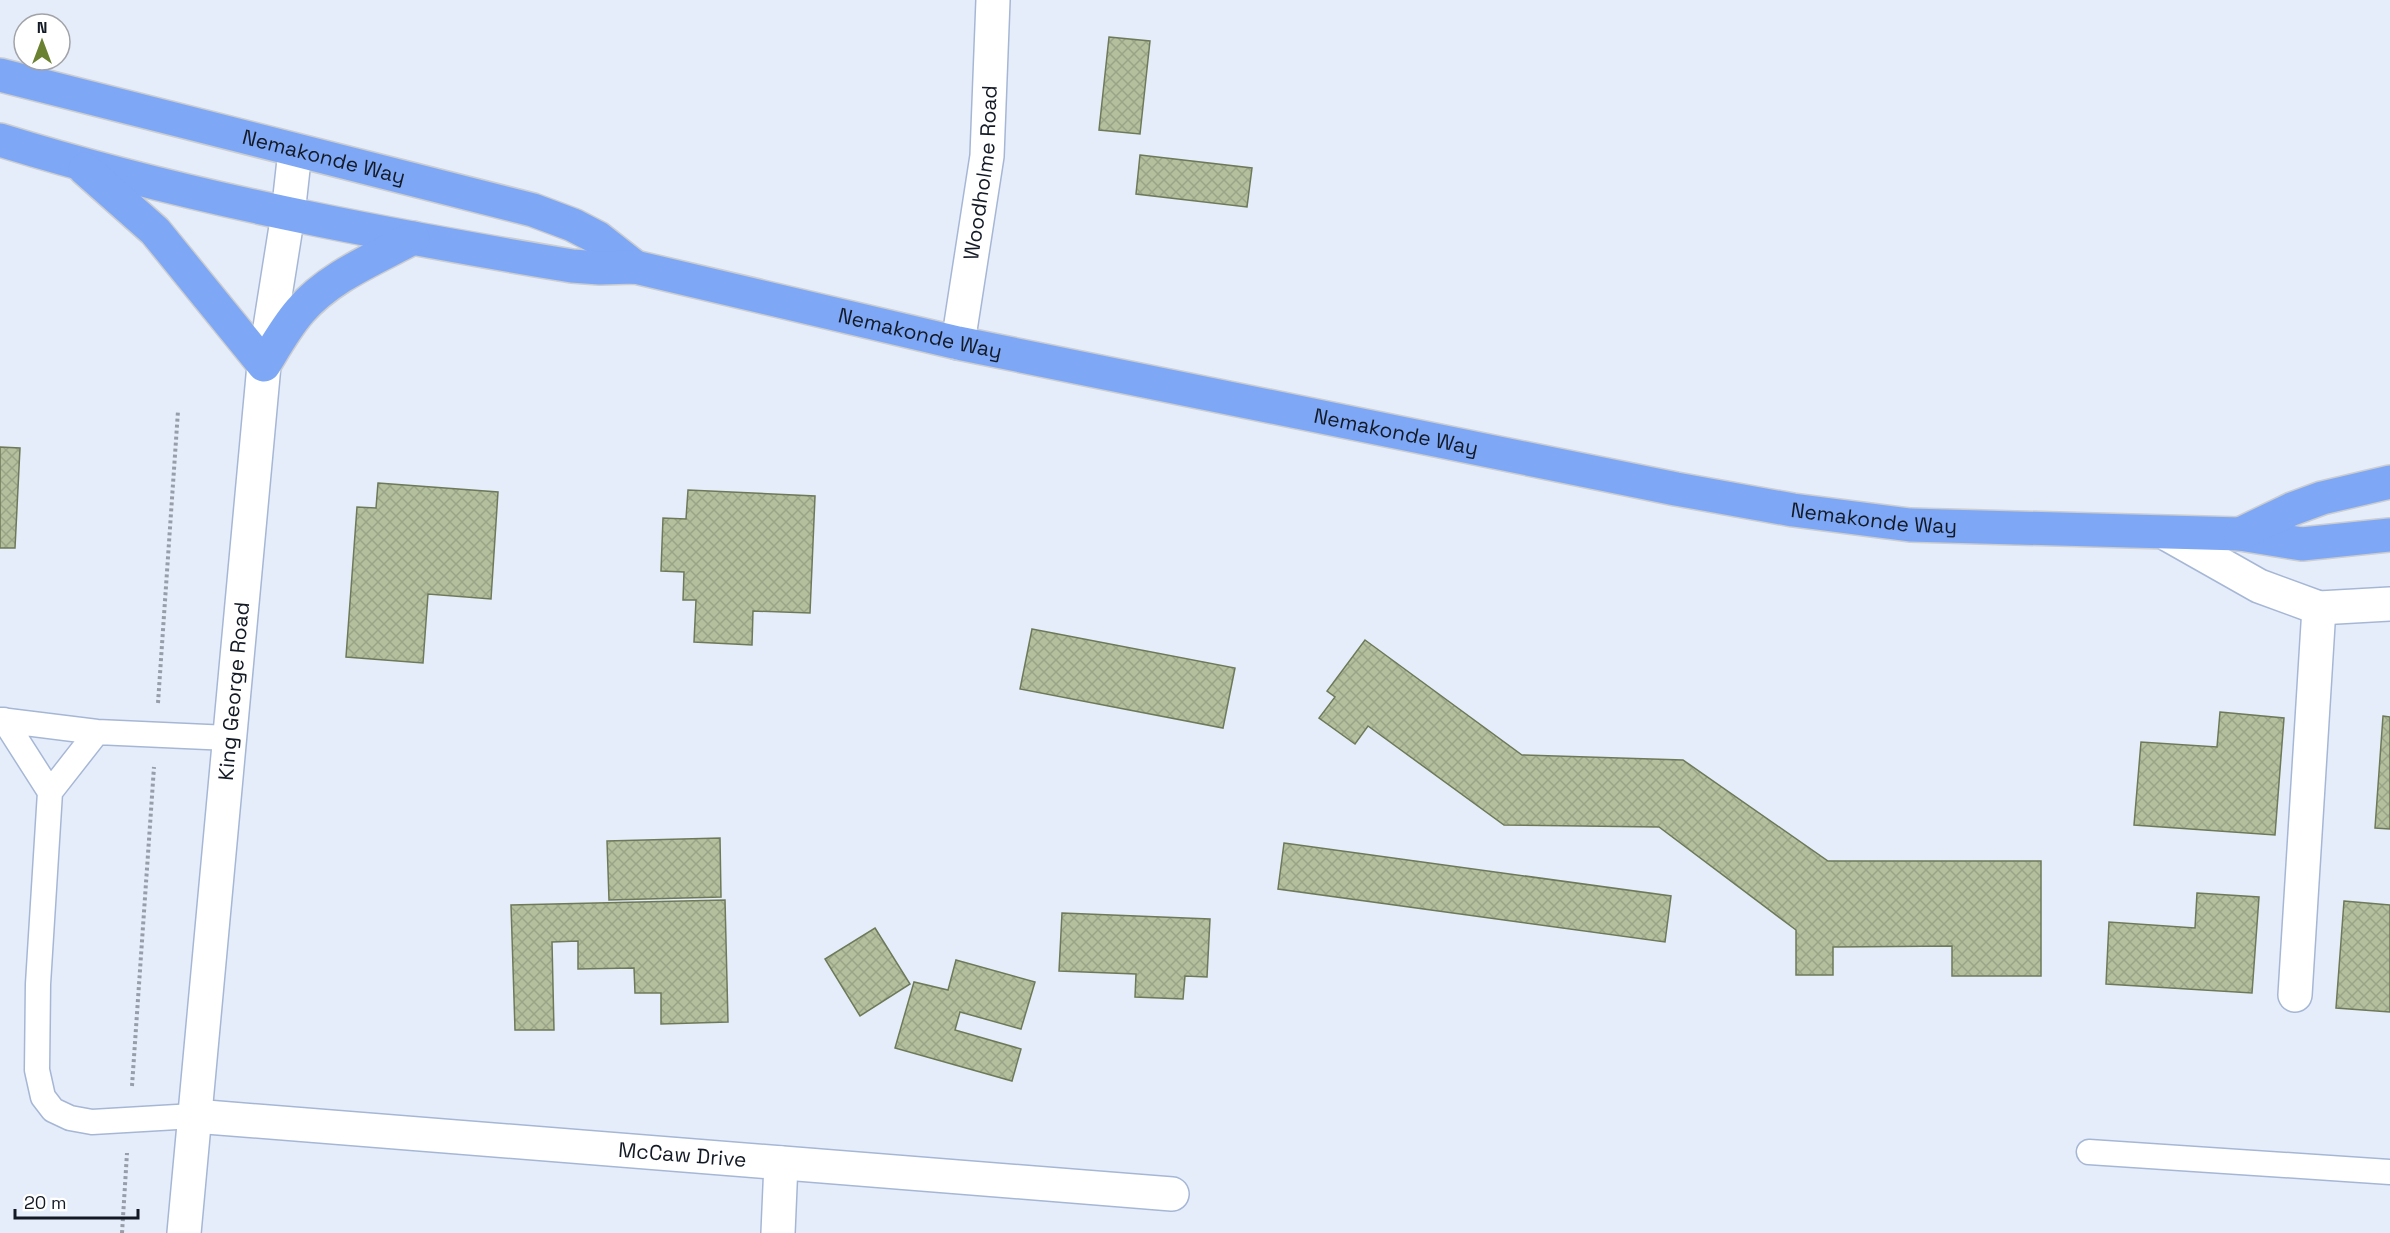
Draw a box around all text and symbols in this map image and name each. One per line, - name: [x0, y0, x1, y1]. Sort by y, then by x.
- north arrow: [12, 12, 72, 72]
- text: N: [37, 17, 47, 38]
- street label: Woodholme Road: [957, 85, 1003, 262]
- street label: Nemakonde Way: [240, 123, 408, 190]
- street label: Nemakonde Way: [836, 301, 1004, 365]
- street label: Nemakonde Way: [1311, 402, 1481, 461]
- street label: Nemakonde Way: [1789, 496, 1957, 539]
- street label: King George Road: [212, 601, 255, 782]
- street label: McCaw Drive: [617, 1136, 748, 1173]
- scale bar: [15, 1182, 138, 1220]
- text: 20 m: [24, 1191, 67, 1214]

